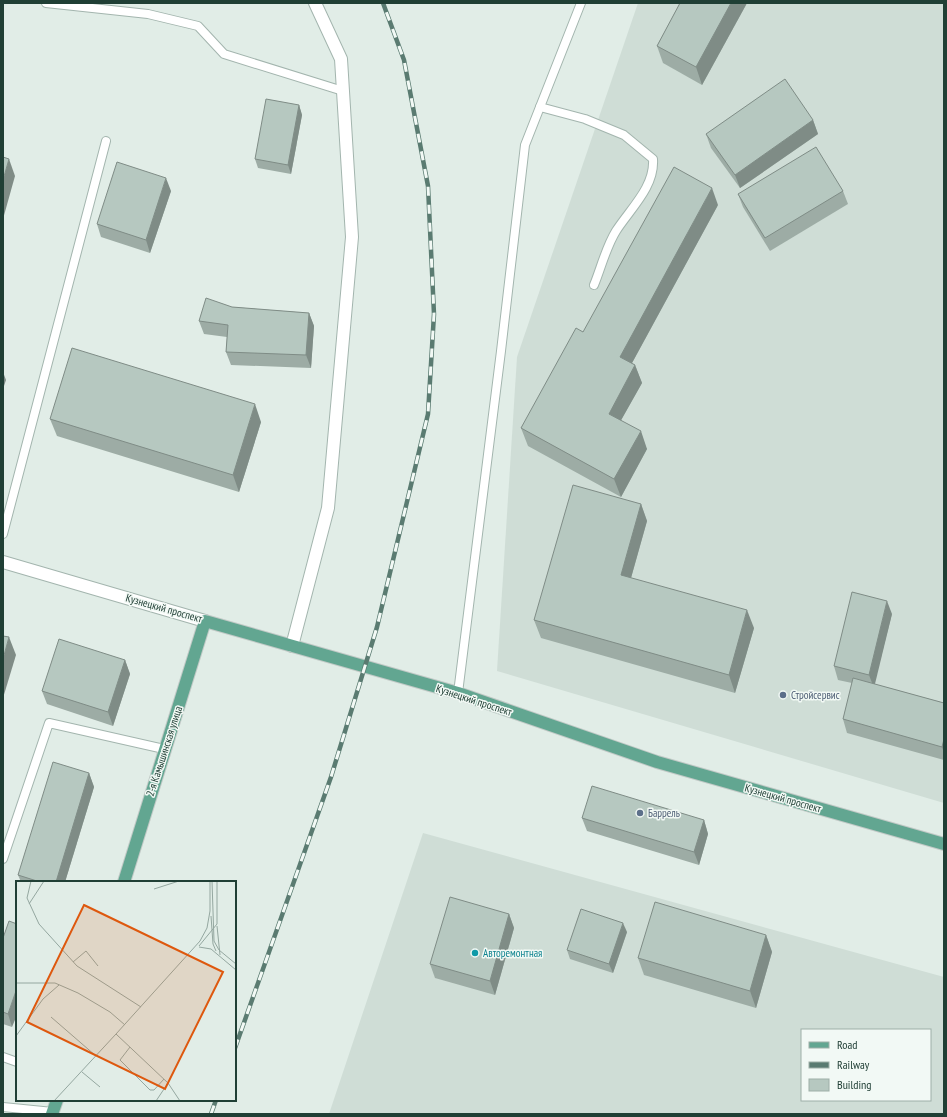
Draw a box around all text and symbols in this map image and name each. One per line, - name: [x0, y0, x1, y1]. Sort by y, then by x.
- street label: Кузнецкий проспект: [124, 590, 204, 626]
- street label: Кузнецкий проспект: [434, 681, 514, 719]
- place label: Стройсервис: [791, 688, 840, 702]
- marker: Стройсервис: [778, 690, 788, 700]
- street label: 2-я Камышинская улица: [143, 704, 185, 798]
- street label: Кузнецкий проспект: [743, 780, 823, 816]
- place label: Баррель: [648, 806, 680, 820]
- marker: Баррель: [635, 808, 645, 818]
- inset map: [16, 881, 236, 1101]
- place label: Авторемонтная: [483, 946, 542, 960]
- marker: Авторемонтная: [470, 948, 480, 958]
- legend: [801, 1029, 931, 1101]
- text: Road: [837, 1037, 857, 1052]
- text: Railway: [837, 1057, 870, 1072]
- text: Building: [837, 1077, 872, 1092]

